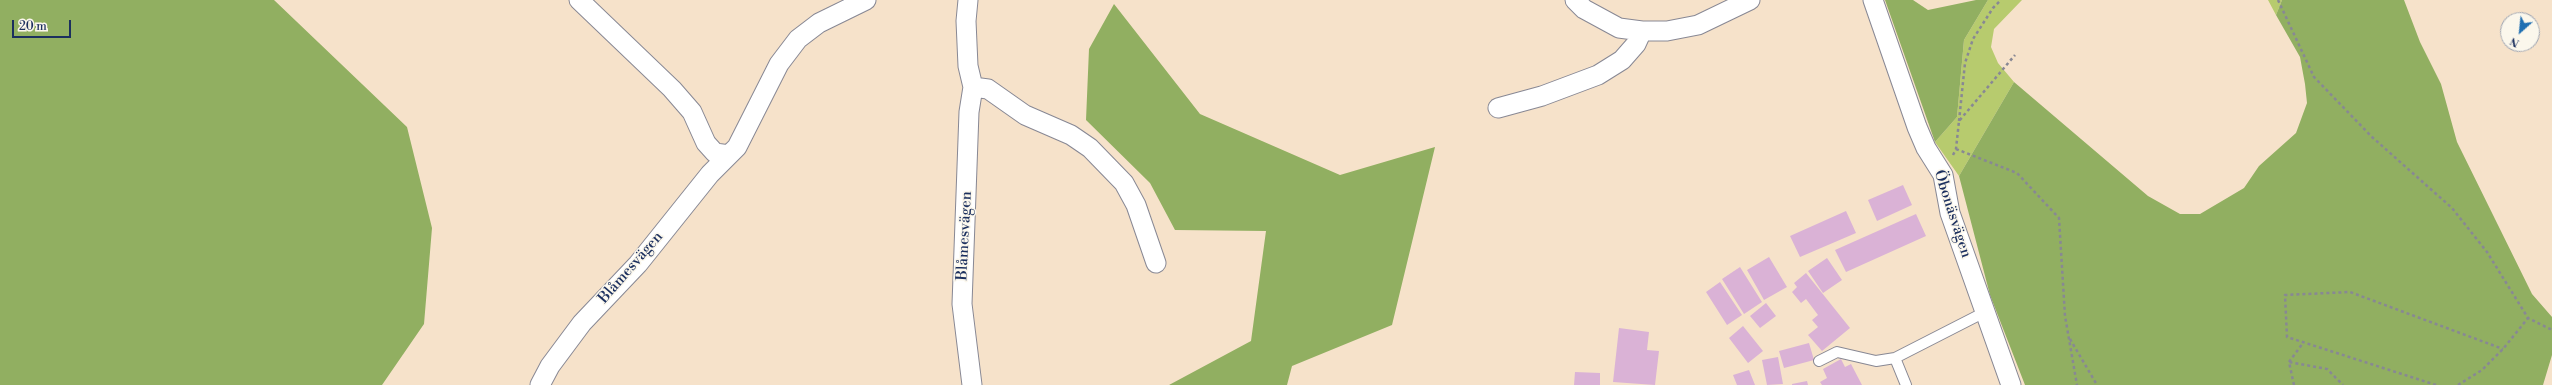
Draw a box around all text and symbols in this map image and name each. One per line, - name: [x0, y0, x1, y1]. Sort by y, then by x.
- scale bar: [14, 12, 73, 38]
- north arrow: [2500, 12, 2540, 52]
- text: 20 m: [19, 19, 47, 34]
- text: N: [2508, 34, 2522, 50]
- street label: Öbonäsvägen: [1929, 168, 1975, 260]
- street label: Blåmesvägen: [954, 191, 976, 281]
- street label: Blåmesvägen: [595, 228, 667, 308]

